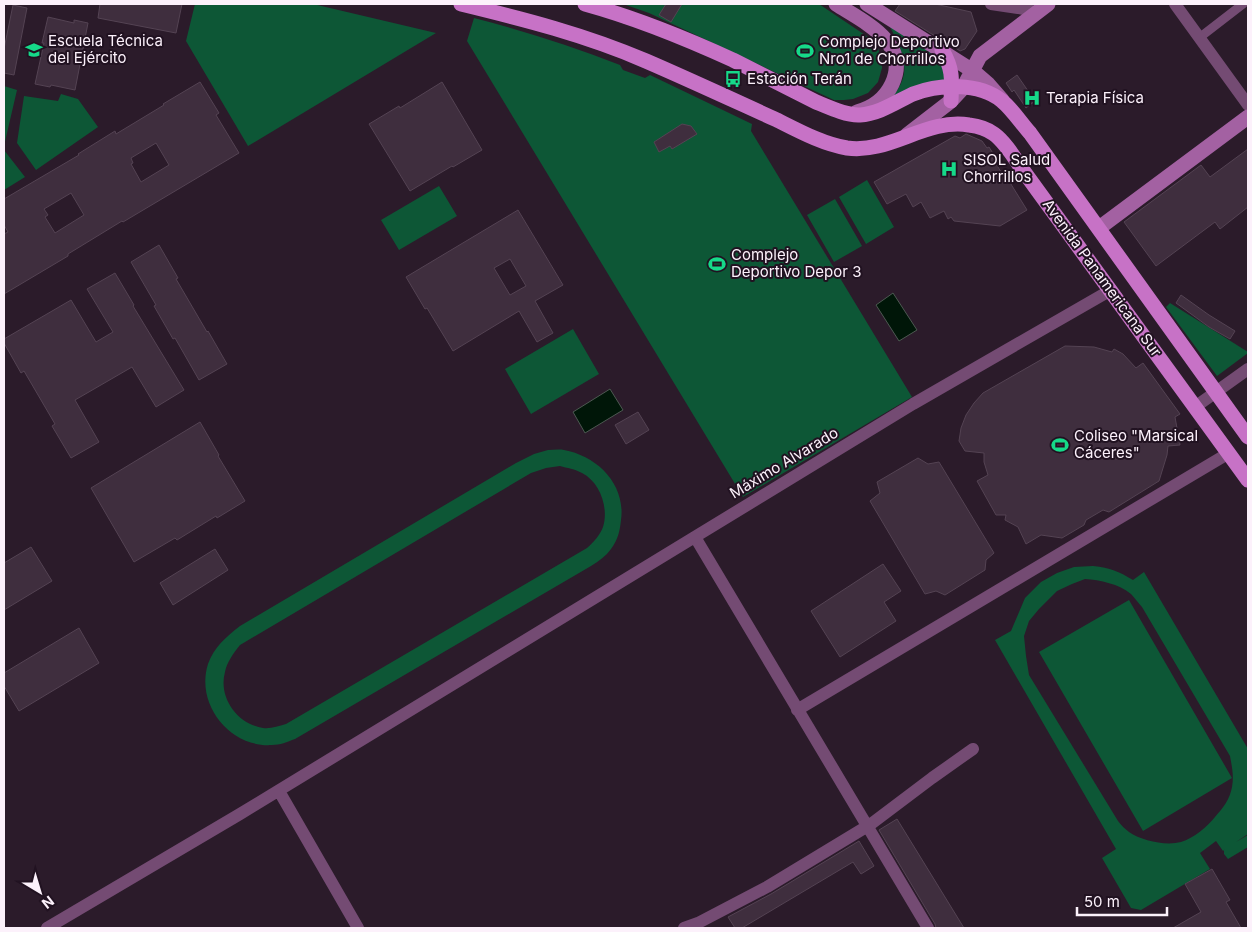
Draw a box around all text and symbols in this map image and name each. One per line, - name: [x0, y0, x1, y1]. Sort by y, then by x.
- place label: Escuela Técnica del Ejército: [48, 31, 163, 67]
- place label: Complejo Deportivo Nro1 de Chorrillos: [819, 32, 960, 68]
- school or university icon: Escuela Técnica del Ejército: [24, 40, 44, 60]
- sports icon: Complejo Deportivo Nro1 de Chorrillos: [795, 41, 815, 61]
- bus stop icon: Estación Terán: [723, 69, 743, 89]
- place label: Estación Terán: [747, 69, 852, 88]
- hospital icon: Terapia Física: [1022, 88, 1042, 108]
- place label: Terapia Física: [1046, 88, 1144, 107]
- place label: SISOL Salud Chorrillos: [963, 150, 1050, 186]
- hospital icon: SISOL Salud Chorrillos: [939, 159, 959, 179]
- street label: Avenida Panamericana Sur: [1039, 195, 1166, 360]
- place label: Complejo Deportivo Depor 3: [731, 245, 861, 281]
- sports icon: Complejo Deportivo Depor 3: [707, 254, 727, 274]
- street label: Máximo Alvarado: [726, 423, 841, 502]
- place label: Coliseo "Marsical Cáceres": [1074, 426, 1198, 462]
- sports icon: Coliseo "Marsical Cáceres": [1050, 435, 1070, 455]
- north arrow: [15, 867, 65, 917]
- scale bar: [1077, 884, 1167, 916]
- text: 50 m: [1084, 892, 1120, 911]
- text: N: [39, 893, 58, 913]

